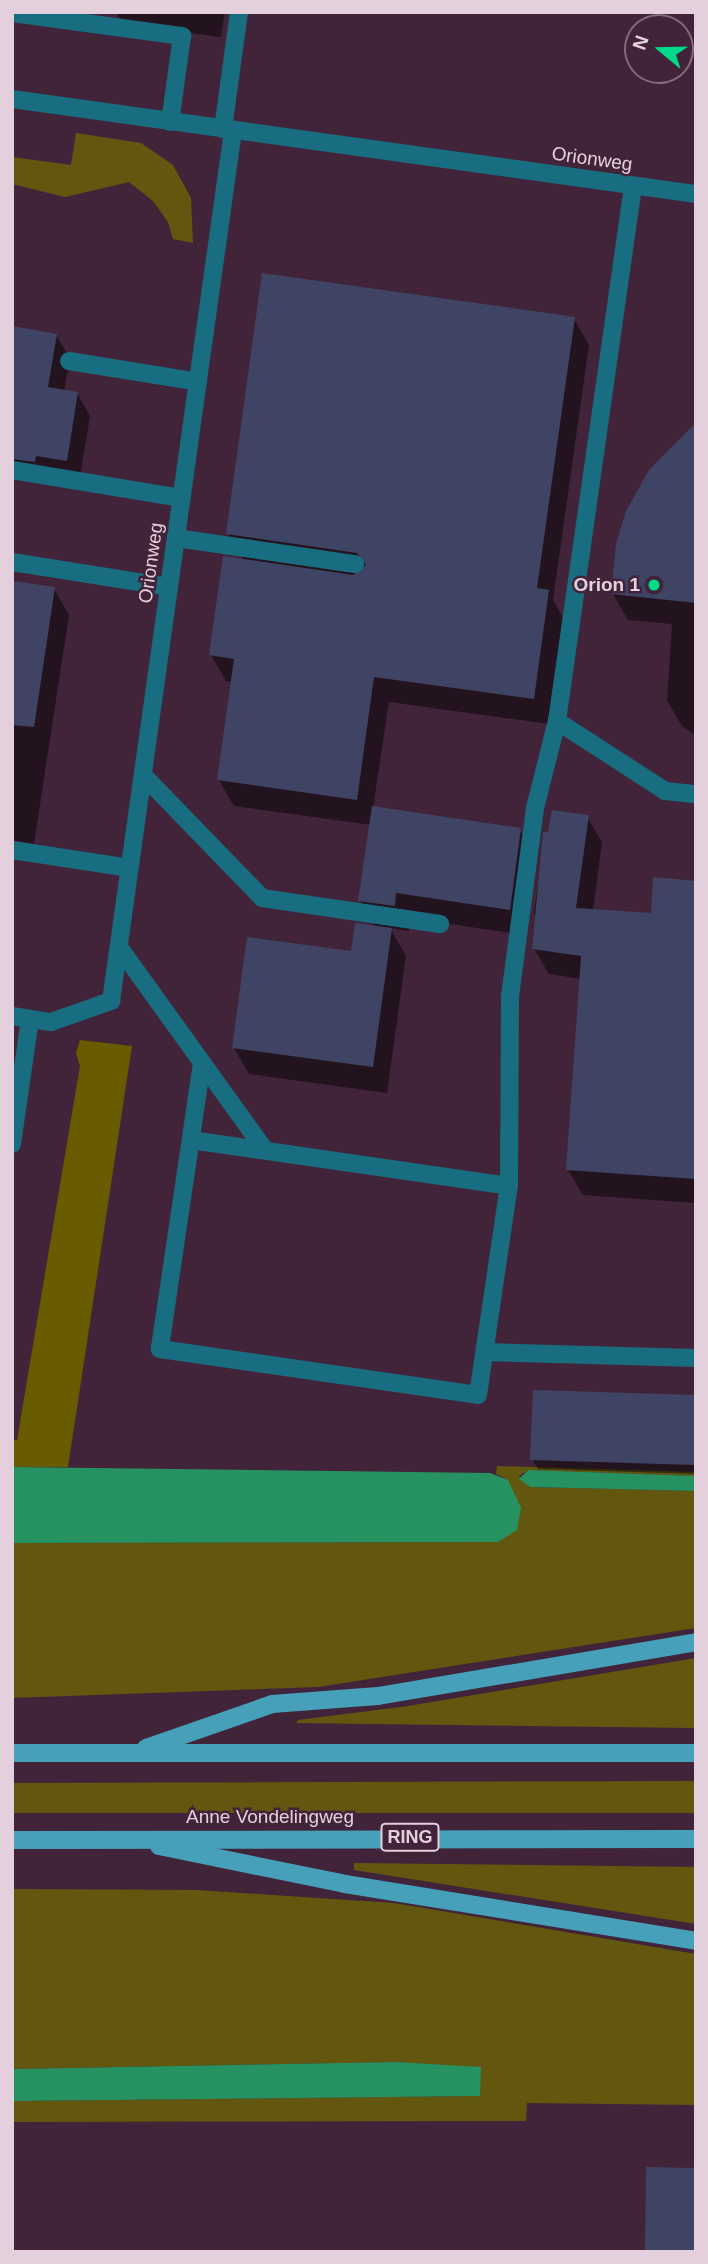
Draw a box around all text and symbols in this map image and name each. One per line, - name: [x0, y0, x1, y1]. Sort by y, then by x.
- north arrow: [624, 14, 694, 84]
- text: N: [628, 33, 653, 53]
- street label: Orionweg: [550, 142, 634, 176]
- street label: Orionweg: [134, 521, 168, 605]
- place label: Orion 1: [573, 574, 640, 596]
- marker: Orion 1: [646, 577, 662, 593]
- street label: Anne Vondelingweg: [186, 1806, 354, 1828]
- road number: RING: [380, 1823, 440, 1852]

